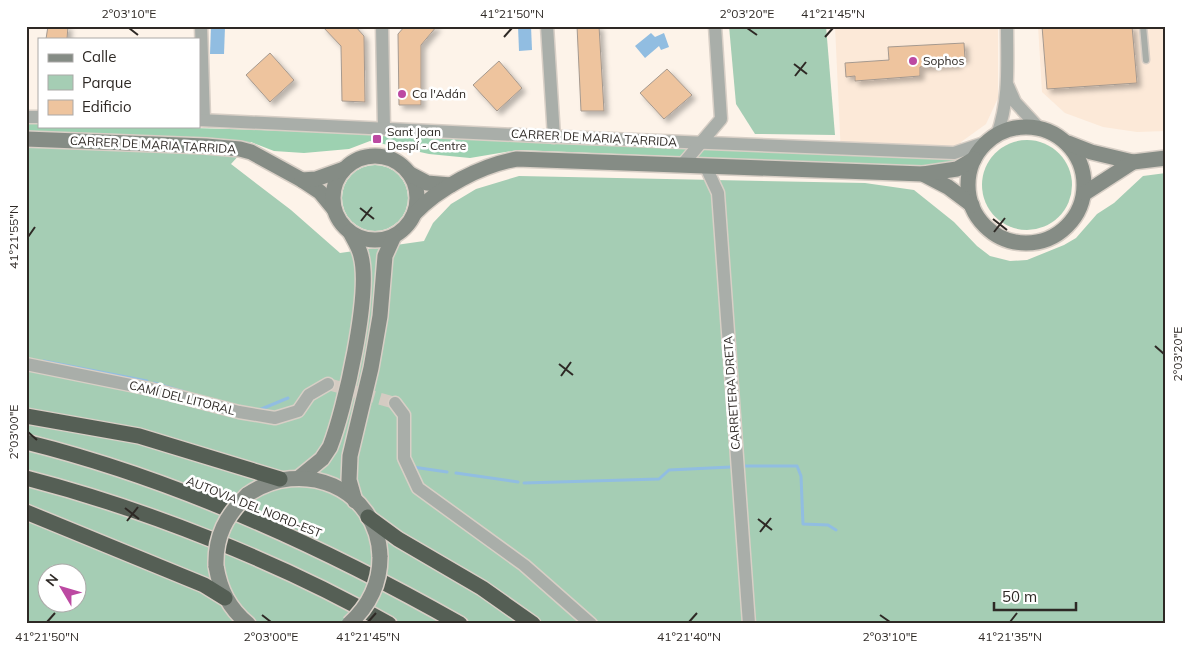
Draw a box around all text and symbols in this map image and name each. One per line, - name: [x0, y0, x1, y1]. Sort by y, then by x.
- text: 2°03'10"E: [102, 6, 156, 21]
- text: 41°21'50"N: [480, 6, 544, 21]
- text: 2°03'20"E: [720, 6, 774, 21]
- text: 41°21'45"N: [801, 6, 865, 21]
- legend: [38, 38, 200, 128]
- text: Calle: [82, 47, 116, 66]
- place label: Sophos: [923, 53, 964, 68]
- marker: Sophos: [907, 55, 919, 67]
- text: Parque: [82, 73, 132, 92]
- place label: Ca l'Adán: [412, 86, 466, 101]
- marker: Ca l'Adán: [396, 88, 408, 100]
- text: Edificio: [82, 97, 132, 116]
- place label: Sant Joan Despí - Centre: [387, 124, 466, 153]
- street label: CARRER DE MARIA TARRIDA: [511, 126, 678, 149]
- street label: CARRER DE MARIA TARRIDA: [70, 133, 237, 156]
- marker: Sant Joan Despí - Centre: [371, 133, 383, 145]
- text: 41°21'55"N: [6, 205, 21, 269]
- text: 2°03'20"E: [1170, 327, 1185, 381]
- street label: CARRETERA DRETA: [720, 335, 743, 450]
- street label: CAMÍ DEL LITORAL: [128, 377, 237, 418]
- text: 2°03'00"E: [6, 405, 21, 459]
- street label: AUTOVIA DEL NORD-EST: [184, 473, 325, 541]
- north arrow: [38, 562, 88, 612]
- text: N: [41, 570, 62, 590]
- scale bar: [994, 580, 1077, 612]
- text: 50 m: [1002, 587, 1037, 606]
- text: 41°21'50"N: [15, 629, 79, 644]
- text: 2°03'00"E: [244, 629, 298, 644]
- text: 41°21'45"N: [336, 629, 400, 644]
- text: 41°21'40"N: [657, 629, 721, 644]
- text: 2°03'10"E: [863, 629, 917, 644]
- text: 41°21'35"N: [978, 629, 1042, 644]

